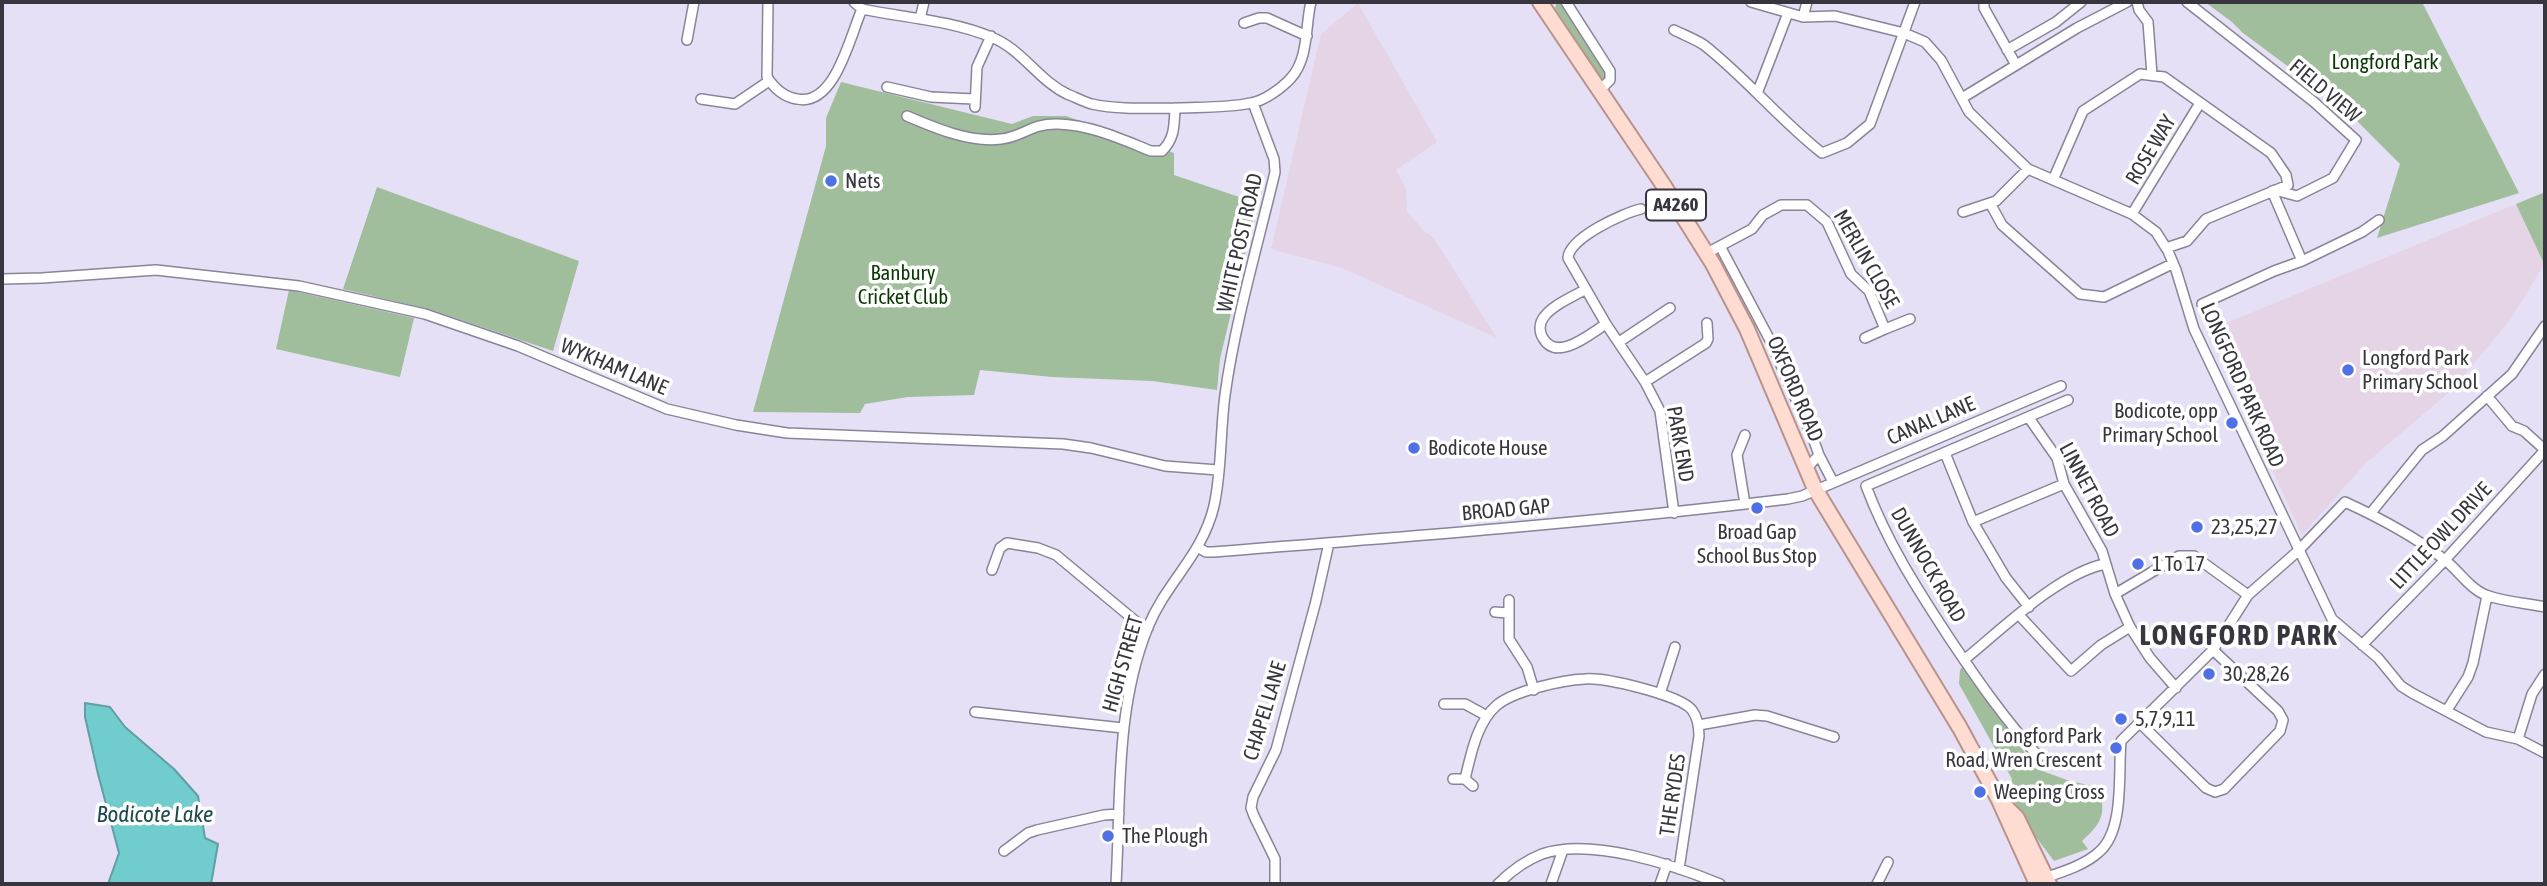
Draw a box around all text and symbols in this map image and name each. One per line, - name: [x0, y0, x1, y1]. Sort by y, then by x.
- park label: Longford Park: [2332, 49, 2438, 75]
- street label: FIELD VIEW: [2284, 54, 2366, 128]
- street label: ROSE WAY: [2120, 111, 2182, 189]
- place label: Nets: [845, 168, 880, 194]
- street label: WHITE POST ROAD: [1212, 171, 1268, 315]
- marker: Nets: [823, 173, 839, 189]
- road number: A4260: [1646, 190, 1706, 220]
- street label: MERLIN CLOSE: [1828, 205, 1904, 313]
- park label: Banbury Cricket Club: [858, 260, 948, 310]
- street label: LONGFORD PARK ROAD: [2194, 299, 2290, 471]
- street label: WYKHAM LANE: [557, 333, 671, 401]
- street label: OXFORD ROAD: [1762, 333, 1828, 445]
- place label: Longford Park Primary School: [2362, 345, 2478, 395]
- marker: Longford Park Primary School: [2340, 362, 2356, 378]
- street label: CANAL LANE: [1883, 391, 1979, 451]
- place label: Bodicote, opp Primary School: [2102, 398, 2218, 448]
- street label: PARK END: [1661, 404, 1699, 484]
- marker: Bodicote, opp Primary School: [2224, 415, 2240, 431]
- place label: Bodicote House: [1428, 435, 1548, 461]
- street label: LINNET ROAD: [2053, 438, 2125, 542]
- marker: Bodicote House: [1406, 440, 1422, 456]
- street label: LITTLE OWL DRIVE: [2385, 477, 2497, 595]
- street label: BROAD GAP: [1460, 494, 1552, 526]
- marker: Broad Gap School Bus Stop: [1749, 500, 1765, 516]
- street label: DUNNOCK ROAD: [1885, 503, 1971, 627]
- place label: 23,25,27: [2211, 514, 2278, 540]
- place label: Broad Gap School Bus Stop: [1697, 519, 1817, 569]
- marker: 23,25,27: [2189, 519, 2205, 535]
- place label: 1 To 17: [2152, 551, 2205, 577]
- marker: 1 To 17: [2130, 556, 2146, 572]
- street label: HIGH STREET: [1097, 613, 1149, 715]
- district label: LONGFORD PARK: [2141, 619, 2337, 653]
- street label: CHAPEL LANE: [1238, 659, 1292, 763]
- place label: 30,28,26: [2223, 661, 2290, 687]
- marker: 30,28,26: [2201, 666, 2217, 682]
- place label: 5,7,9,11: [2135, 706, 2196, 732]
- marker: 5,7,9,11: [2113, 711, 2129, 727]
- place label: Longford Park Road, Wren Crescent: [1945, 723, 2102, 773]
- marker: Longford Park Road, Wren Crescent: [2108, 740, 2124, 756]
- street label: THE RYDES: [1655, 752, 1691, 838]
- place label: Weeping Cross: [1994, 779, 2105, 805]
- marker: Weeping Cross: [1972, 784, 1988, 800]
- water label: Bodicote Lake: [97, 801, 213, 829]
- place label: The Plough: [1122, 823, 1208, 849]
- marker: The Plough: [1100, 828, 1116, 844]

